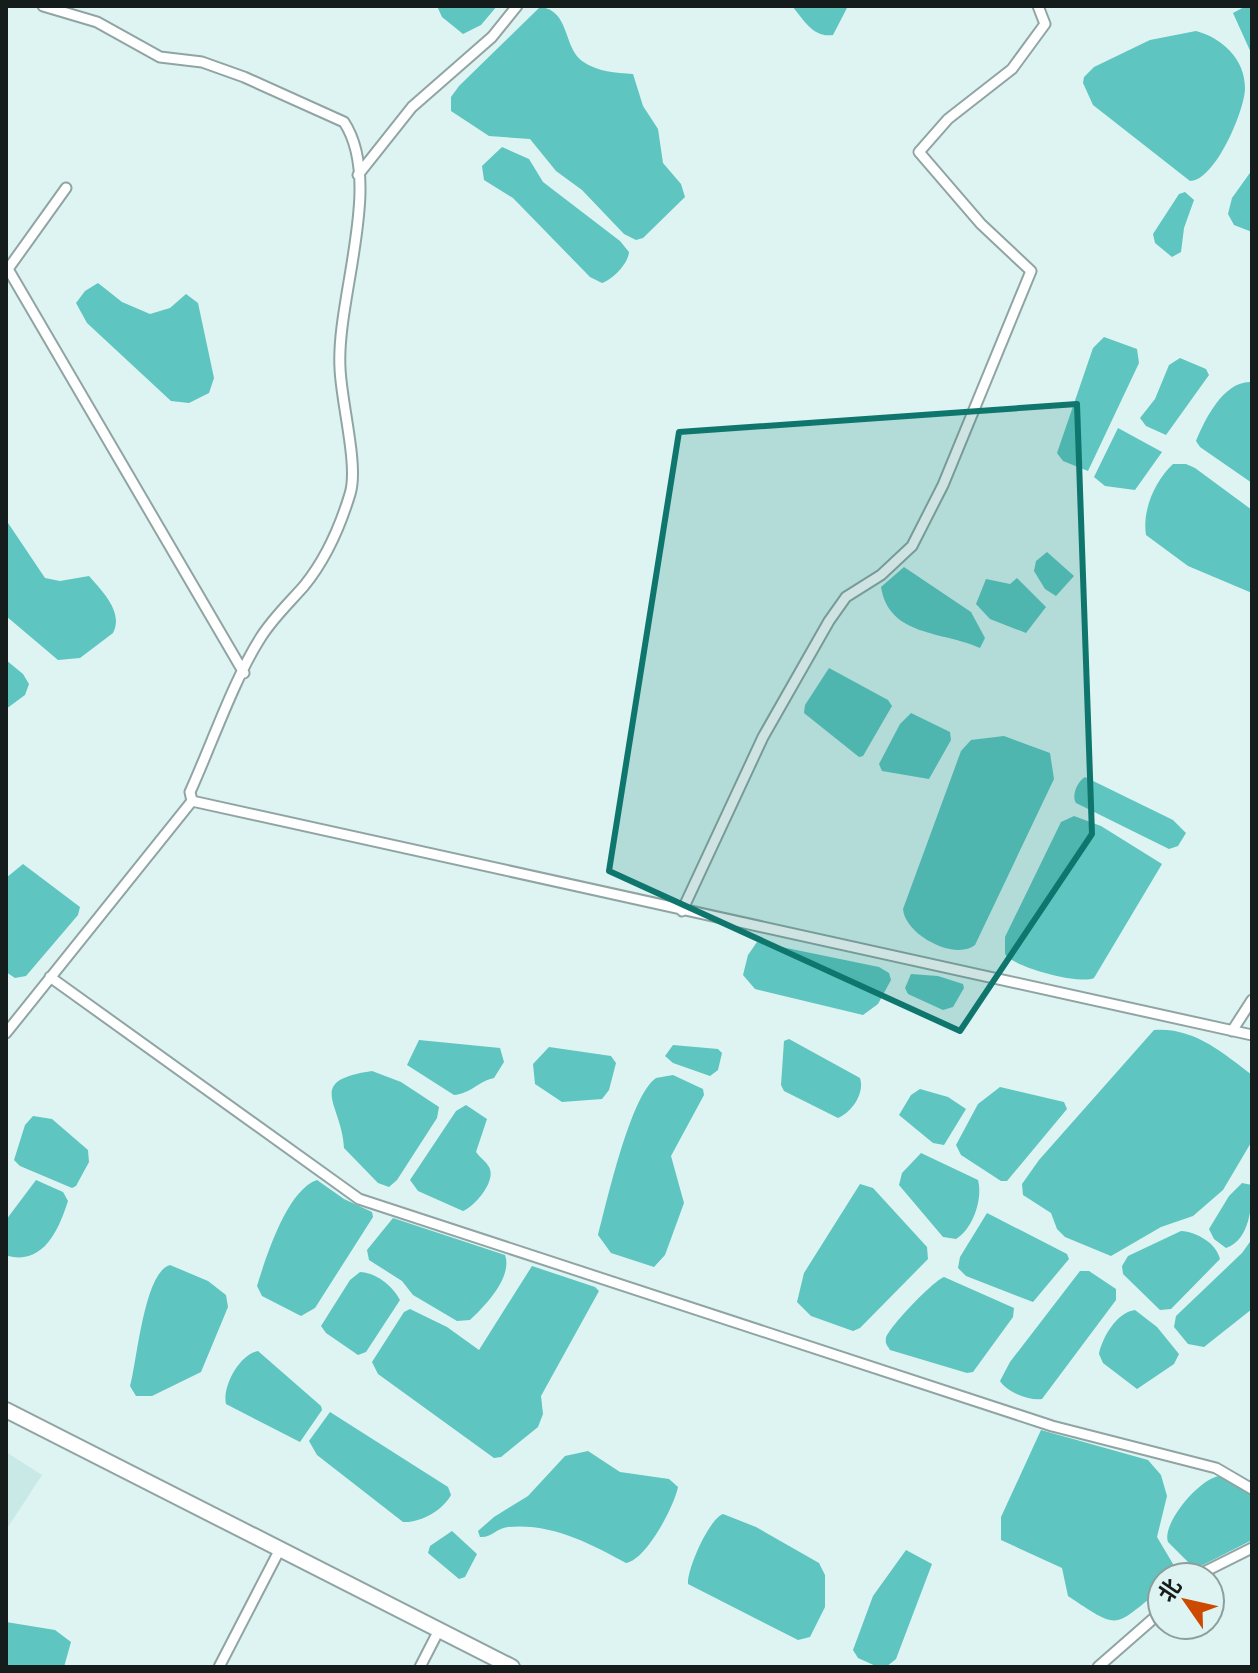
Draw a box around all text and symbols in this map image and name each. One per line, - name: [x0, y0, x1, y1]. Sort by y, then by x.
- north arrow: [1146, 1561, 1226, 1641]
- text: 北: [1152, 1573, 1186, 1606]

